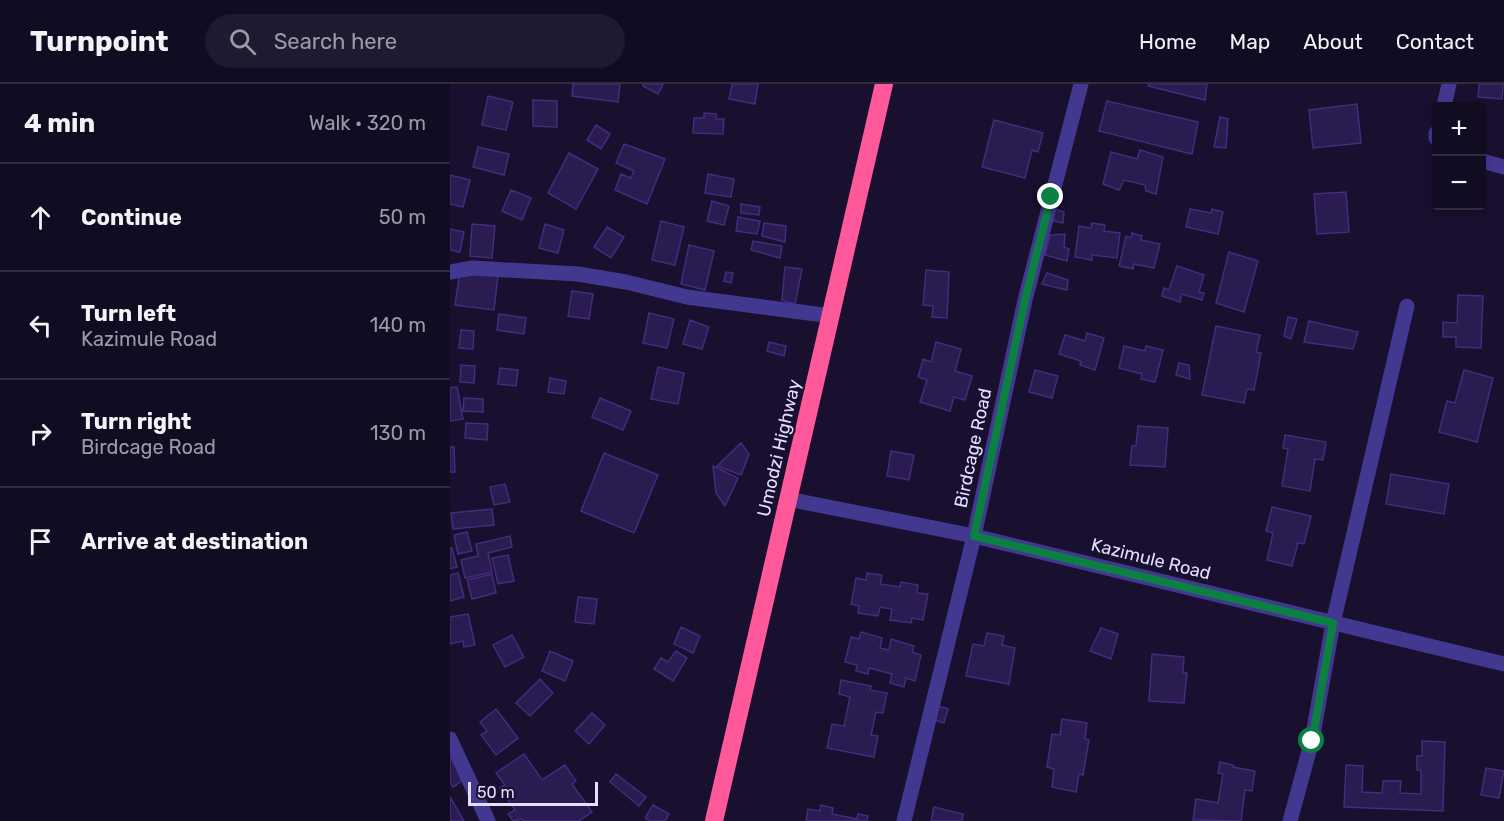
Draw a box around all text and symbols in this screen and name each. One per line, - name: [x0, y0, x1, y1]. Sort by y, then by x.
- search box: [205, 14, 625, 68]
- text: Turnpoint: [30, 25, 169, 58]
- icon: search: [226, 25, 259, 58]
- text: Search here: [274, 28, 397, 55]
- text: Home: [1139, 29, 1196, 54]
- text: Map: [1229, 29, 1270, 54]
- text: About: [1303, 29, 1363, 54]
- text: Contact: [1396, 29, 1474, 54]
- map controls: [1432, 102, 1486, 210]
- button: +: [1432, 102, 1486, 156]
- text: 4 min: [24, 108, 95, 139]
- text: Walk · 320 m: [309, 111, 426, 135]
- button: −: [1432, 156, 1486, 210]
- route end: [1037, 183, 1063, 209]
- icon: ahead: [24, 201, 57, 234]
- text: Continue: [81, 204, 182, 231]
- text: 50 m: [379, 205, 426, 229]
- text: Turn left: [81, 300, 176, 327]
- icon: left: [24, 309, 57, 342]
- text: 140 m: [370, 313, 426, 337]
- text: Kazimule Road: [81, 327, 217, 351]
- street label: Umodzi Highway: [753, 377, 806, 519]
- street label: Birdcage Road: [950, 386, 996, 510]
- text: Turn right: [81, 408, 191, 435]
- icon: right: [24, 417, 57, 450]
- text: 130 m: [370, 421, 426, 445]
- text: Birdcage Road: [81, 435, 216, 459]
- icon: arrive: [24, 525, 57, 558]
- text: Arrive at destination: [81, 528, 308, 555]
- street label: Kazimule Road: [1089, 534, 1213, 584]
- route start: [1298, 727, 1324, 753]
- scale bar: [468, 779, 598, 806]
- text: 50 m: [477, 783, 515, 802]

